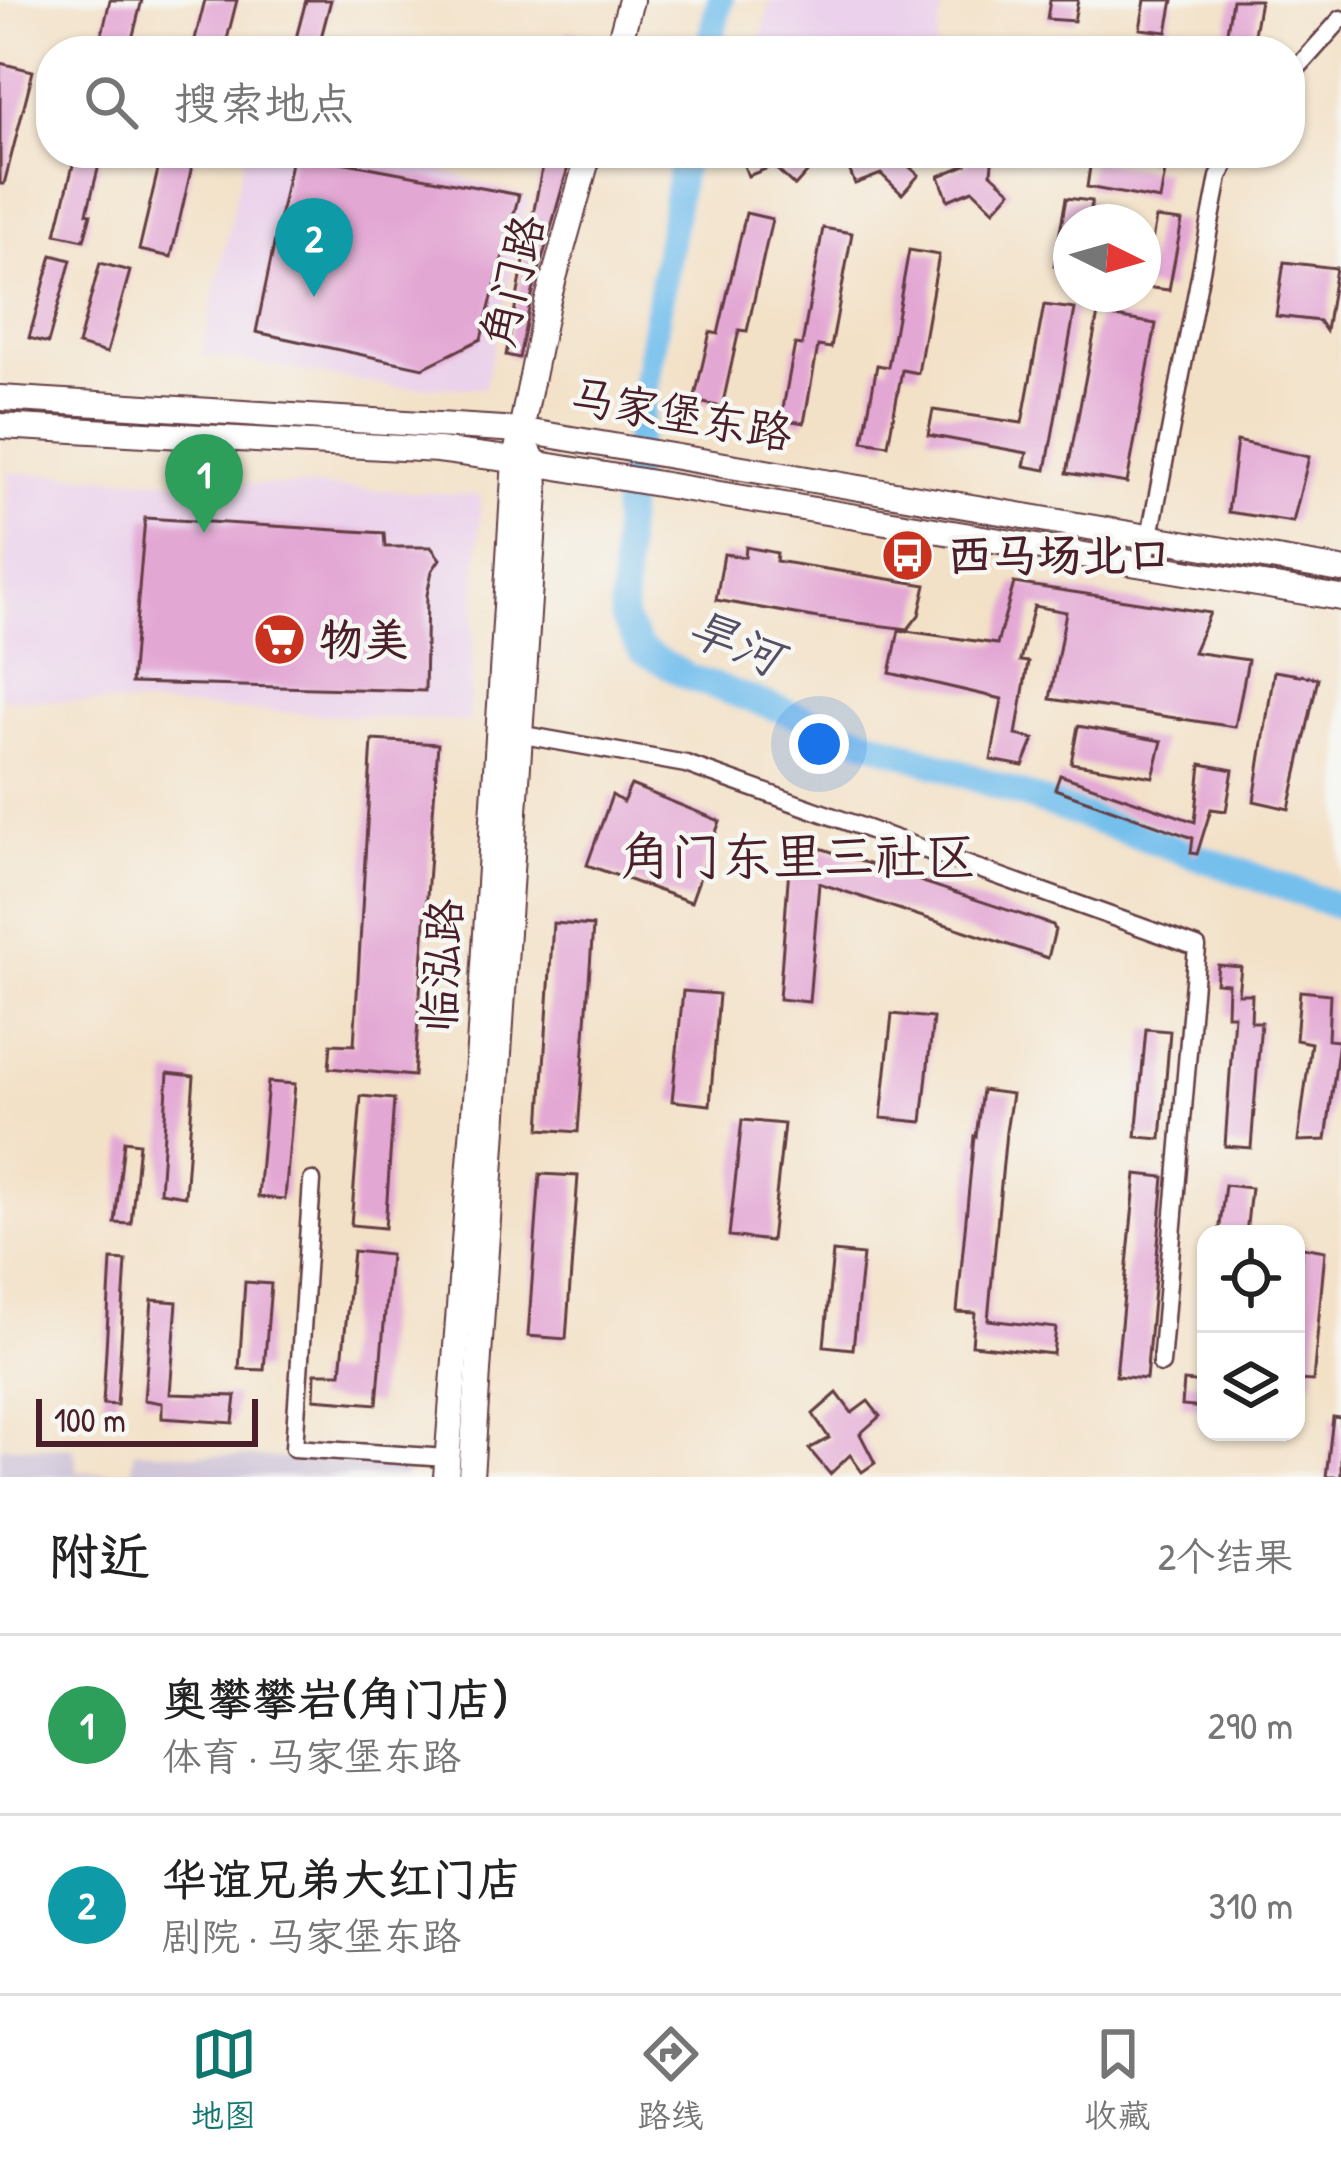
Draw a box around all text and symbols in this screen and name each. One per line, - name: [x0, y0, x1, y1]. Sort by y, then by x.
- search box: [36, 36, 1305, 168]
- icon: search: [78, 69, 144, 135]
- text: 搜索地点: [174, 72, 354, 133]
- pin: 2: [275, 198, 353, 297]
- north arrow: [1053, 204, 1161, 312]
- street label: 角门路: [466, 208, 557, 354]
- street label: 马家堡东路: [565, 364, 797, 463]
- pin: 1: [165, 434, 243, 533]
- place label: 西马场北口: [947, 524, 1172, 585]
- bus stop icon: 西马场北口: [880, 527, 936, 583]
- water label: 旱河: [679, 593, 798, 692]
- place label: 物美: [319, 608, 409, 669]
- supermarket icon: 物美: [252, 611, 308, 667]
- your location: [789, 714, 849, 774]
- district label: 角门东里三社区: [619, 821, 977, 890]
- street label: 临泓路: [407, 897, 474, 1035]
- map controls: [1197, 1225, 1305, 1441]
- button: locate: [1197, 1225, 1305, 1333]
- button: layers: [1197, 1333, 1305, 1441]
- scale bar: [36, 1393, 258, 1446]
- text: 100 m: [54, 1398, 126, 1442]
- text: 附近: [48, 1521, 150, 1590]
- text: 2个结果: [1158, 1529, 1293, 1582]
- text: 奥攀攀岩(角门店): [162, 1668, 508, 1729]
- text: 1: [80, 1698, 94, 1751]
- text: 290 m: [1207, 1698, 1293, 1751]
- text: 体育 · 马家堡东路: [162, 1729, 461, 1782]
- text: 华谊兄弟大红门店: [162, 1848, 522, 1909]
- text: 2: [78, 1878, 96, 1931]
- text: 310 m: [1208, 1878, 1293, 1931]
- text: 剧院 · 马家堡东路: [162, 1909, 461, 1962]
- tab: 地图: [191, 2021, 257, 2137]
- tab: 路线: [638, 2021, 704, 2137]
- tab: 收藏: [1085, 2021, 1151, 2137]

